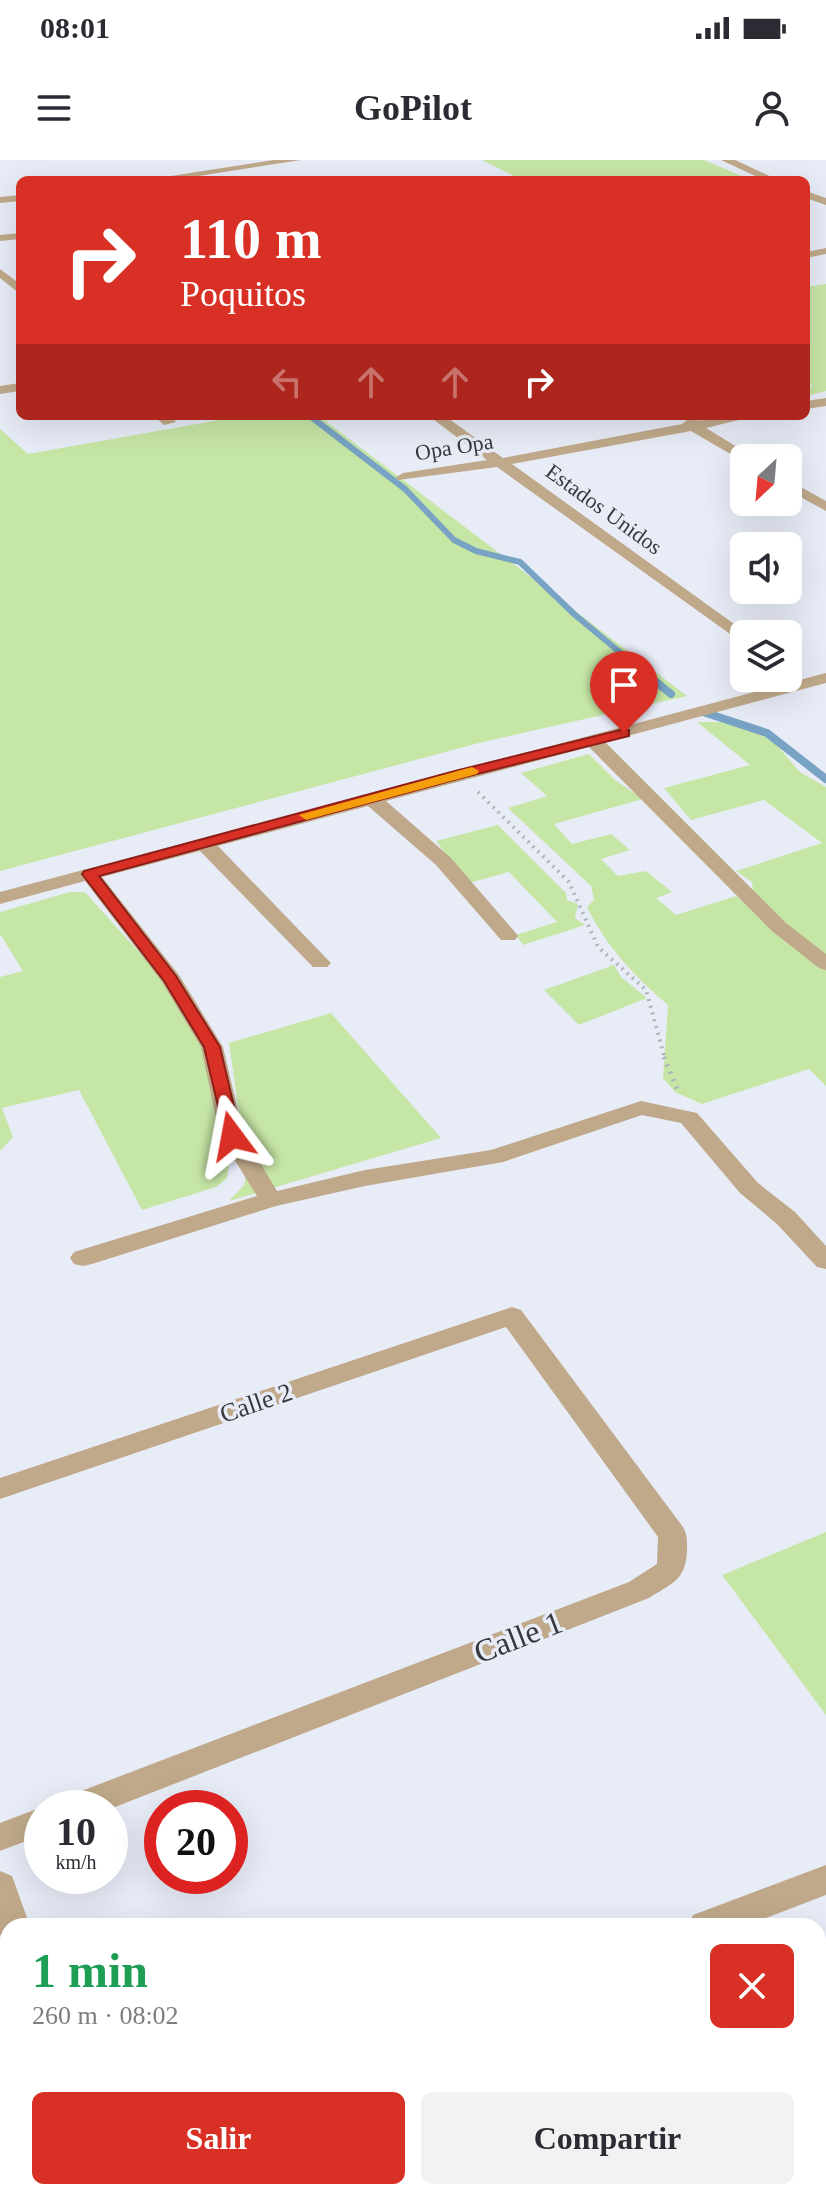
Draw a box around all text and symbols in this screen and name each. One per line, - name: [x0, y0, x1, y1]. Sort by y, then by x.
- text: 08:01: [40, 11, 110, 44]
- icon: menu: [32, 86, 76, 130]
- icon: person: [750, 86, 794, 130]
- text: GoPilot: [354, 88, 472, 128]
- icon: right: [48, 208, 152, 312]
- text: 110 m: [180, 208, 322, 270]
- text: Poquitos: [180, 274, 306, 314]
- icon: left: [265, 360, 309, 404]
- icon: ahead: [349, 360, 393, 404]
- icon: ahead: [433, 360, 477, 404]
- icon: right: [517, 360, 561, 404]
- street label: Opa Opa: [413, 428, 495, 466]
- north arrow: [730, 444, 802, 516]
- map controls: [730, 444, 802, 692]
- street label: Estados Unidos: [541, 458, 667, 560]
- button: sound: [730, 532, 802, 604]
- button: layers: [730, 620, 802, 692]
- pin: [590, 651, 658, 733]
- icon: arrive: [602, 663, 646, 707]
- position arrow: [190, 1094, 274, 1178]
- street label: Calle 2: [216, 1377, 296, 1429]
- street label: Calle 1: [469, 1604, 567, 1670]
- speed limit sign: 20: [144, 1790, 248, 1894]
- text: 10: [56, 1809, 96, 1854]
- text: km/h: [55, 1851, 97, 1873]
- text: 1 min: [32, 1944, 148, 1997]
- button: close: [710, 1944, 794, 2028]
- text: 260 m · 08:02: [32, 2001, 179, 2030]
- button: Salir: [32, 2092, 405, 2184]
- button: Compartir: [421, 2092, 794, 2184]

